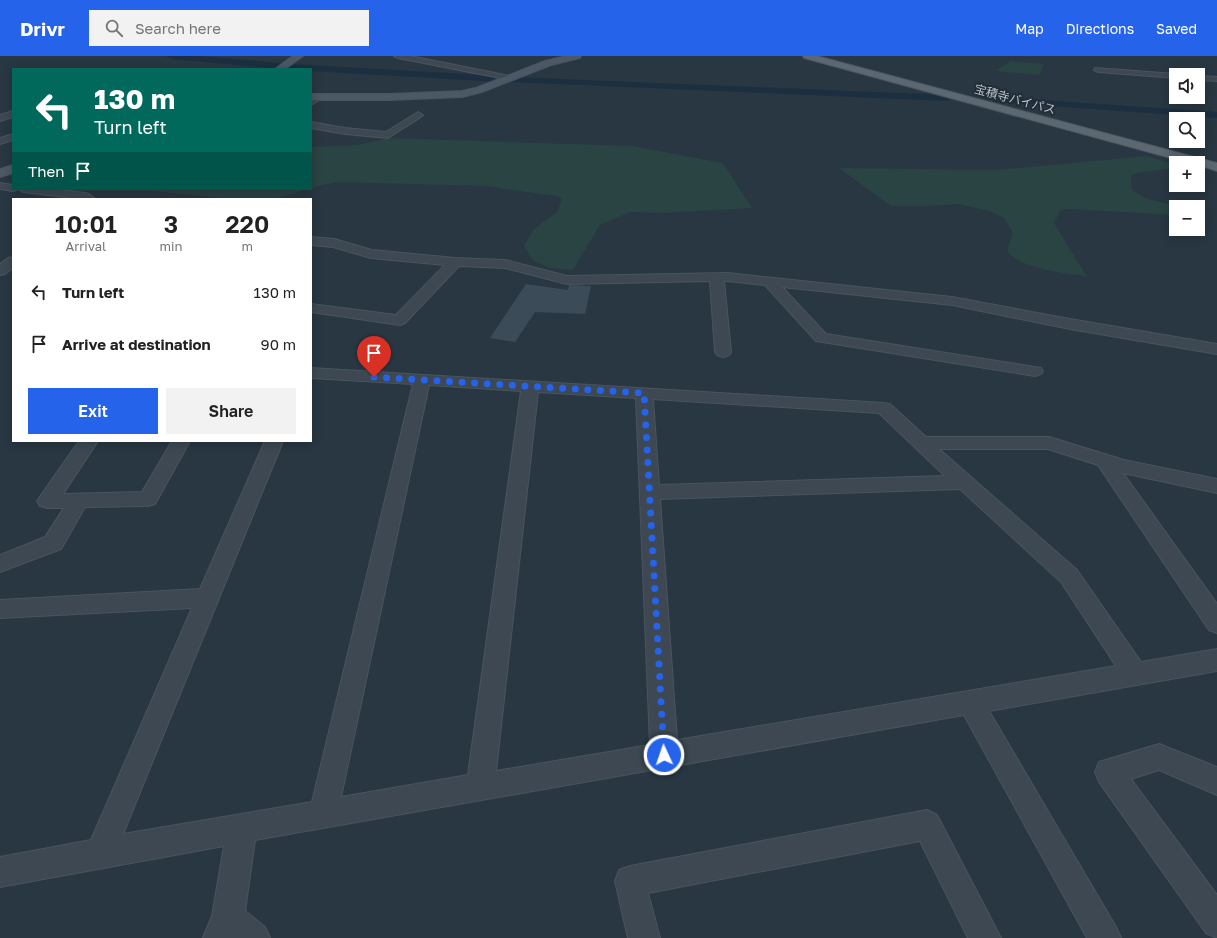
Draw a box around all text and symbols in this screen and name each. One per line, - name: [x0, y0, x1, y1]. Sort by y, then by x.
- search box: [89, 10, 369, 46]
- text: Drivr: [20, 17, 65, 40]
- icon: search: [103, 17, 125, 39]
- text: Search here: [135, 19, 221, 37]
- text: Map: [1015, 20, 1044, 37]
- text: Directions: [1066, 20, 1134, 37]
- text: Saved: [1156, 20, 1197, 37]
- map controls: [1169, 68, 1205, 236]
- button: sound: [1169, 68, 1205, 104]
- street label: 宝積寺バイパス: [973, 81, 1057, 117]
- text: 130 m: [94, 82, 175, 115]
- icon: left: [28, 84, 80, 136]
- button: search: [1169, 112, 1205, 148]
- text: Turn left: [94, 116, 167, 138]
- button: +: [1169, 156, 1205, 192]
- icon: arrive: [72, 160, 94, 182]
- text: Then: [28, 162, 64, 180]
- button: −: [1169, 200, 1205, 236]
- text: 10:01: [55, 209, 117, 238]
- text: 3: [164, 209, 178, 238]
- text: 220: [225, 209, 269, 238]
- text: Arrival: [65, 238, 106, 254]
- text: min: [160, 238, 183, 254]
- text: m: [242, 238, 253, 254]
- icon: left: [28, 281, 50, 303]
- text: Turn left: [62, 283, 124, 301]
- text: 130 m: [254, 283, 296, 301]
- icon: arrive: [28, 333, 50, 355]
- text: Arrive at destination: [62, 335, 211, 353]
- text: 90 m: [261, 335, 296, 353]
- pin: [357, 336, 391, 377]
- icon: arrive: [363, 342, 385, 364]
- button: Exit: [28, 388, 158, 434]
- button: Share: [166, 388, 296, 434]
- position arrow: [643, 734, 685, 776]

